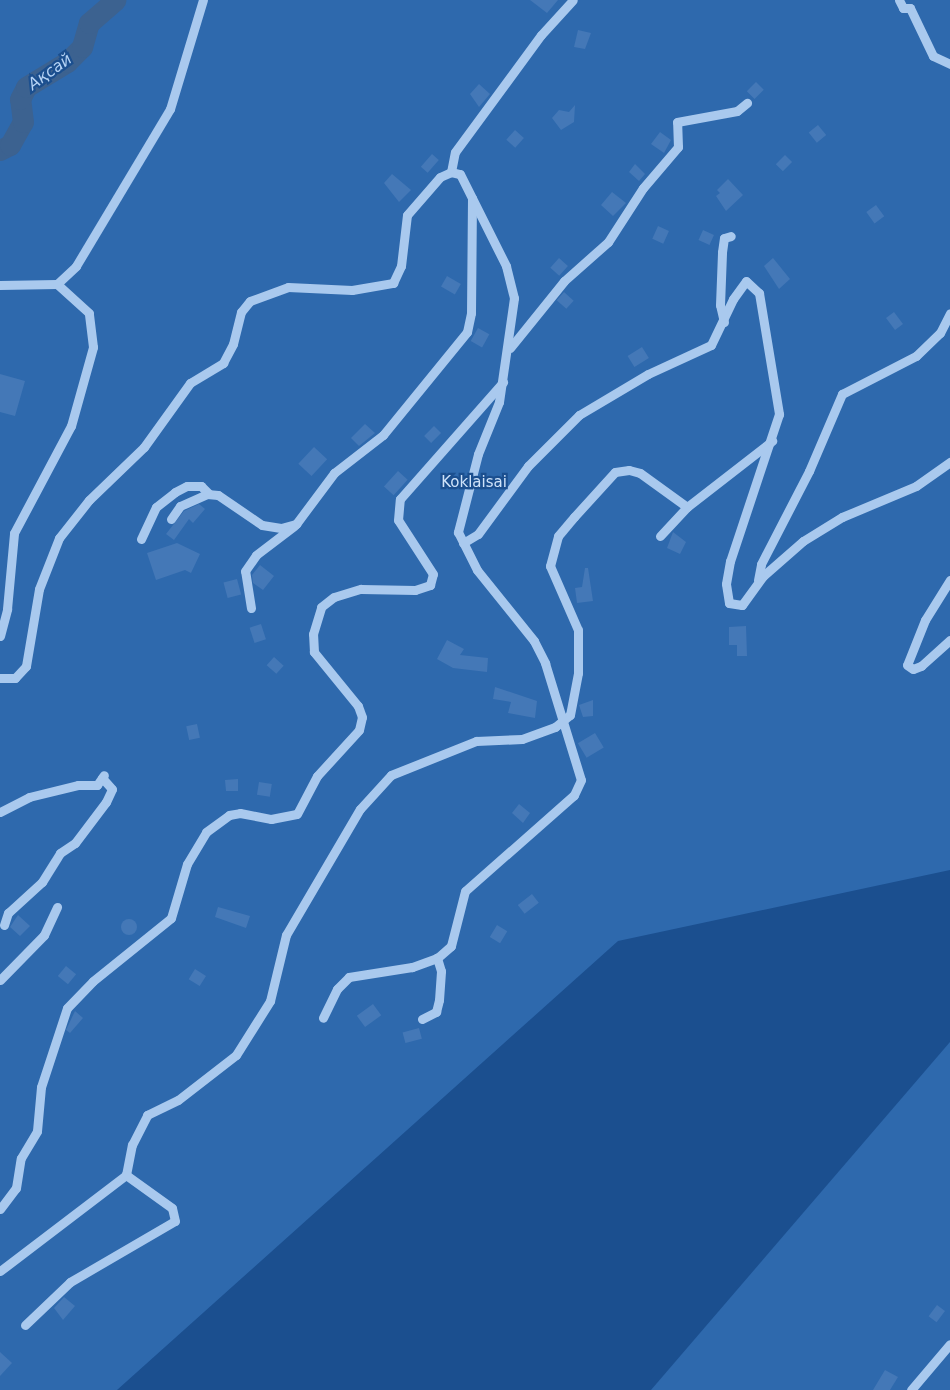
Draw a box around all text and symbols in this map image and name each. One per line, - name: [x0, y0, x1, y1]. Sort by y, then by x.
- water label: Ақсай: [24, 50, 76, 94]
- park label: Koklaisai: [441, 474, 507, 492]

